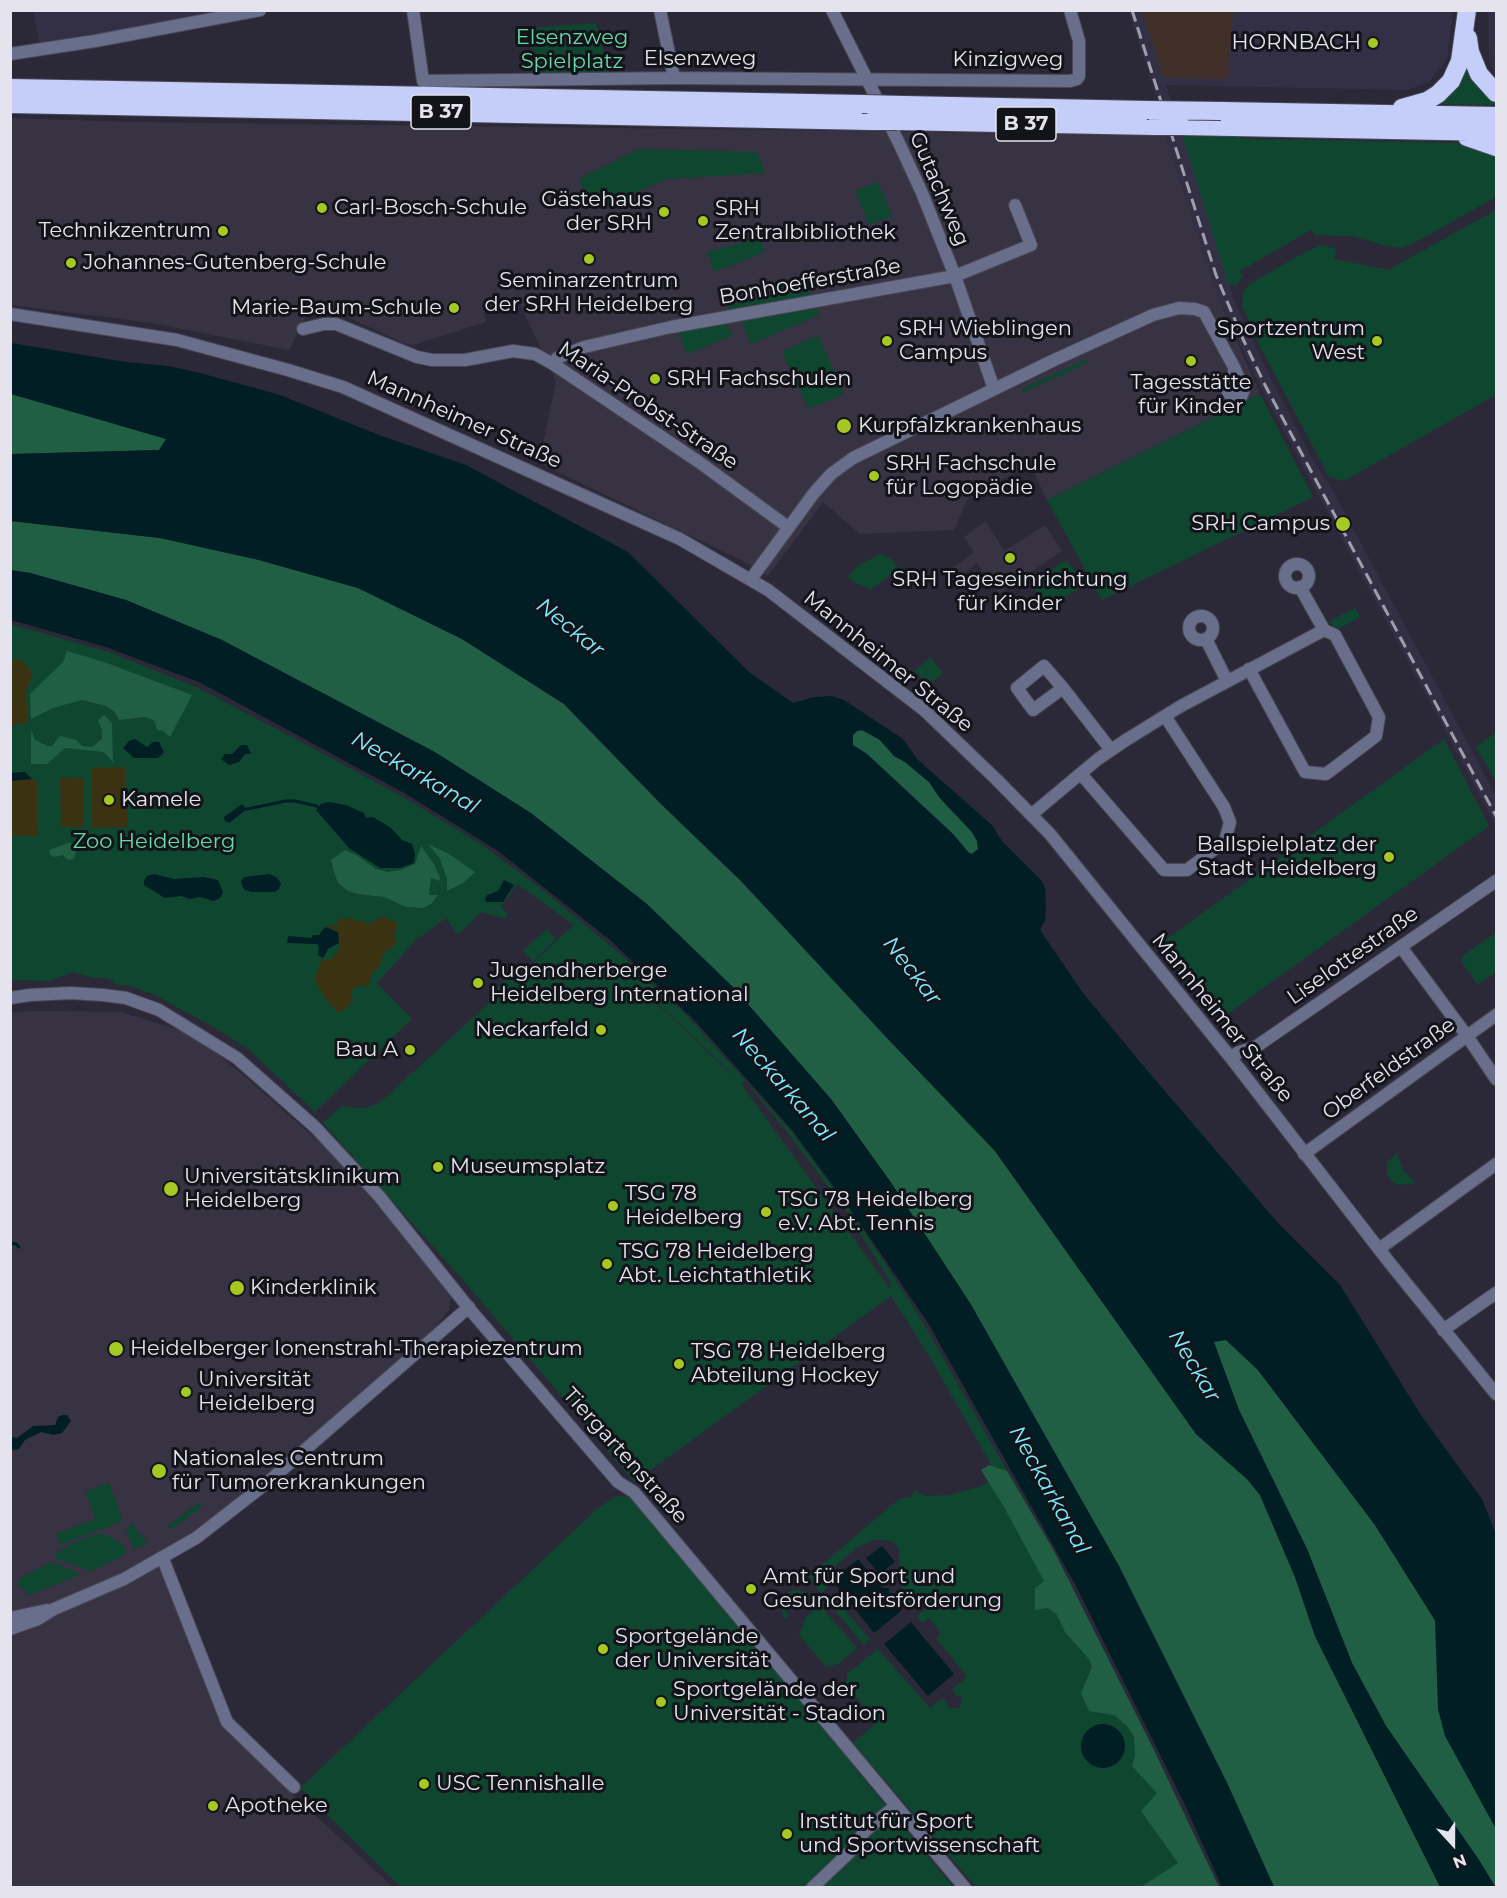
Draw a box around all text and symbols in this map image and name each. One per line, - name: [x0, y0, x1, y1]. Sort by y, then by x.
- park label: Elsenzweg Spielplatz: [516, 25, 628, 75]
- place label: HORNBACH: [1232, 30, 1361, 56]
- marker: HORNBACH: [1366, 36, 1380, 50]
- street label: Elsenzweg: [644, 46, 756, 72]
- street label: Kinzigweg: [953, 47, 1063, 73]
- road number: B 37: [411, 95, 471, 129]
- road number: B 37: [996, 107, 1056, 141]
- street label: Gutachweg: [904, 128, 974, 250]
- place label: Gästehaus der SRH: [541, 187, 652, 237]
- place label: Carl-Bosch-Schule: [334, 195, 527, 221]
- place label: SRH Zentralbibliothek: [715, 196, 896, 246]
- marker: Carl-Bosch-Schule: [315, 201, 329, 215]
- marker: Gästehaus der SRH: [657, 205, 671, 219]
- marker: SRH Zentralbibliothek: [696, 214, 710, 228]
- place label: Technikzentrum: [39, 218, 211, 244]
- marker: Technikzentrum: [216, 224, 230, 238]
- place label: Johannes-Gutenberg-Schule: [83, 250, 386, 276]
- marker: Seminarzentrum der SRH Heidelberg: [582, 252, 596, 266]
- street label: Bonhoefferstraße: [717, 254, 903, 310]
- marker: Johannes-Gutenberg-Schule: [64, 256, 78, 270]
- place label: Seminarzentrum der SRH Heidelberg: [485, 268, 693, 318]
- place label: Marie-Baum-Schule: [231, 295, 442, 321]
- marker: Marie-Baum-Schule: [447, 301, 461, 315]
- place label: SRH Wieblingen Campus: [899, 316, 1072, 366]
- place label: Sportzentrum West: [1217, 316, 1365, 366]
- marker: SRH Wieblingen Campus: [880, 334, 894, 348]
- marker: Sportzentrum West: [1370, 334, 1384, 348]
- street label: Maria-Probst-Straße: [553, 336, 743, 476]
- marker: Tagesstätte für Kinder: [1184, 354, 1198, 368]
- street label: Mannheimer Straße: [363, 366, 565, 474]
- place label: SRH Fachschulen: [667, 366, 852, 392]
- place label: Tagesstätte für Kinder: [1131, 370, 1251, 420]
- marker: SRH Fachschulen: [648, 372, 662, 386]
- place label: Kurpfalzkrankenhaus: [858, 413, 1081, 439]
- marker: Kurpfalzkrankenhaus: [835, 417, 853, 435]
- place label: SRH Fachschule für Logopädie: [886, 451, 1056, 501]
- marker: SRH Fachschule für Logopädie: [867, 469, 881, 483]
- place label: SRH Campus: [1191, 511, 1330, 537]
- marker: SRH Campus: [1334, 515, 1352, 533]
- marker: SRH Tageseinrichtung für Kinder: [1003, 551, 1017, 565]
- place label: SRH Tageseinrichtung für Kinder: [892, 567, 1128, 617]
- street label: Mannheimer Straße: [798, 586, 978, 738]
- water label: Neckar: [531, 593, 609, 663]
- water label: Neckarkanal: [347, 726, 483, 820]
- place label: Kamele: [121, 787, 201, 813]
- marker: Kamele: [102, 793, 116, 807]
- park label: Zoo Heidelberg: [73, 829, 235, 855]
- place label: Ballspielplatz der Stadt Heidelberg: [1197, 832, 1377, 882]
- marker: Ballspielplatz der Stadt Heidelberg: [1382, 850, 1396, 864]
- street label: Liselottestraße: [1283, 901, 1423, 1011]
- street label: Mannheimer Straße: [1146, 928, 1298, 1108]
- water label: Neckar: [877, 931, 947, 1011]
- place label: Jugendherberge Heidelberg International: [490, 958, 749, 1008]
- marker: Jugendherberge Heidelberg International: [471, 976, 485, 990]
- street label: Oberfeldstraße: [1318, 1012, 1460, 1126]
- place label: Neckarfeld: [475, 1017, 589, 1043]
- water label: Neckarkanal: [726, 1022, 840, 1148]
- marker: Neckarfeld: [594, 1023, 608, 1037]
- place label: Bau A: [335, 1037, 398, 1063]
- marker: Bau A: [403, 1043, 417, 1057]
- place label: Museumsplatz: [450, 1154, 605, 1180]
- marker: Museumsplatz: [431, 1160, 445, 1174]
- place label: Universitätsklinikum Heidelberg: [184, 1164, 400, 1214]
- marker: Universitätsklinikum Heidelberg: [162, 1180, 180, 1198]
- place label: TSG 78 Heidelberg: [625, 1181, 742, 1231]
- place label: TSG 78 Heidelberg e.V. Abt. Tennis: [778, 1187, 973, 1237]
- marker: TSG 78 Heidelberg: [606, 1199, 620, 1213]
- marker: TSG 78 Heidelberg e.V. Abt. Tennis: [759, 1205, 773, 1219]
- place label: TSG 78 Heidelberg Abt. Leichtathletik: [619, 1239, 814, 1289]
- marker: TSG 78 Heidelberg Abt. Leichtathletik: [600, 1257, 614, 1271]
- place label: Kinderklinik: [250, 1275, 376, 1301]
- marker: Kinderklinik: [228, 1279, 246, 1297]
- water label: Neckar: [1162, 1325, 1226, 1407]
- place label: Heidelberger Ionenstrahl-Therapiezentrum: [130, 1336, 583, 1362]
- place label: TSG 78 Heidelberg Abteilung Hockey: [691, 1339, 886, 1389]
- marker: Heidelberger Ionenstrahl-Therapiezentrum: [107, 1340, 125, 1358]
- marker: TSG 78 Heidelberg Abteilung Hockey: [672, 1357, 686, 1371]
- place label: Universität Heidelberg: [198, 1367, 315, 1417]
- street label: Tiergartenstraße: [557, 1383, 693, 1529]
- marker: Universität Heidelberg: [179, 1385, 193, 1399]
- water label: Neckarkanal: [1003, 1421, 1095, 1559]
- place label: Nationales Centrum für Tumorerkrankungen: [172, 1446, 426, 1496]
- marker: Nationales Centrum für Tumorerkrankungen: [150, 1462, 168, 1480]
- place label: Amt für Sport und Gesundheitsförderung: [763, 1564, 1002, 1614]
- marker: Amt für Sport und Gesundheitsförderung: [744, 1582, 758, 1596]
- place label: Sportgelände der Universität: [615, 1624, 769, 1674]
- marker: Sportgelände der Universität: [596, 1642, 610, 1656]
- place label: Sportgelände der Universität - Stadion: [673, 1677, 886, 1727]
- marker: Sportgelände der Universität - Stadion: [654, 1695, 668, 1709]
- place label: USC Tennishalle: [436, 1771, 604, 1797]
- marker: USC Tennishalle: [417, 1777, 431, 1791]
- place label: Apotheke: [225, 1793, 328, 1819]
- marker: Apotheke: [206, 1799, 220, 1813]
- place label: Institut für Sport und Sportwissenschaft: [799, 1809, 1040, 1859]
- north arrow: [1423, 1814, 1483, 1874]
- marker: Institut für Sport und Sportwissenschaft: [780, 1827, 794, 1841]
- text: N: [1450, 1850, 1469, 1872]

